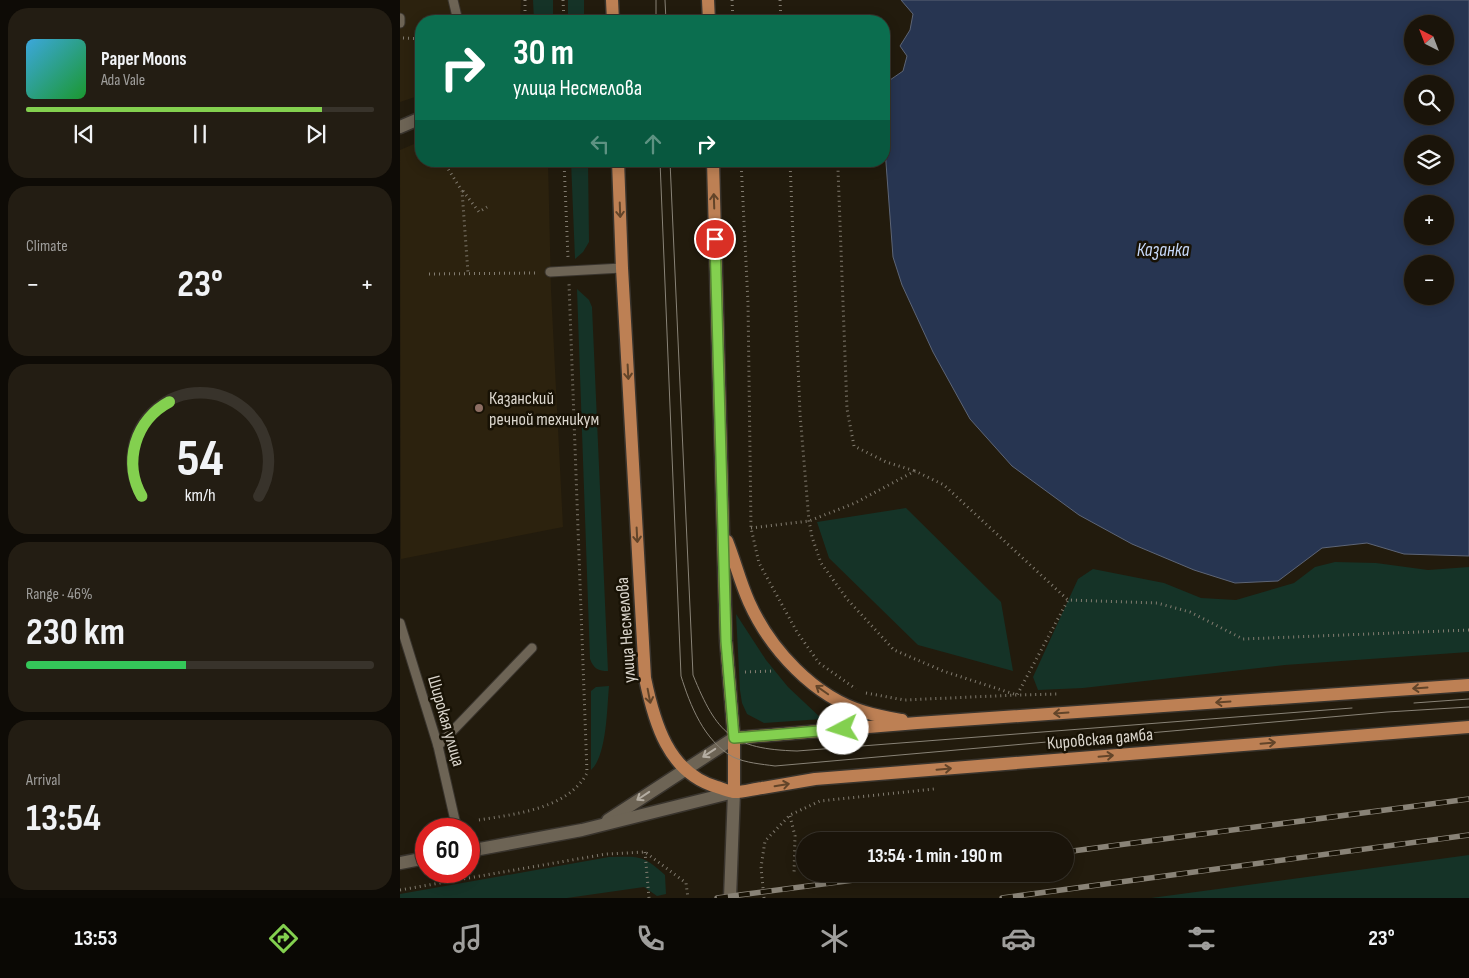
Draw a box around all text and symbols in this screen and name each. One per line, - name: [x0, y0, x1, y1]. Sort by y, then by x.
- north arrow: [1404, 15, 1454, 65]
- map controls: [1404, 15, 1454, 305]
- text: 30 m: [513, 32, 574, 75]
- icon: right: [430, 35, 495, 100]
- text: Paper Moons: [101, 48, 187, 71]
- text: Ada Vale: [101, 71, 145, 90]
- text: улица Несмелова: [513, 75, 642, 102]
- button: search: [1404, 75, 1454, 125]
- icon: previous: [70, 120, 98, 148]
- icon: pause: [186, 120, 214, 148]
- icon: next: [302, 120, 330, 148]
- icon: left: [586, 130, 614, 158]
- icon: ahead: [639, 130, 667, 158]
- icon: right: [692, 130, 720, 158]
- button: layers: [1404, 135, 1454, 185]
- one-way arrow: [709, 193, 719, 210]
- button: +: [1404, 195, 1454, 245]
- one-way arrow: [615, 202, 625, 218]
- pin: [694, 218, 736, 260]
- icon: arrive: [701, 225, 729, 253]
- text: Climate: [26, 237, 68, 256]
- water label: Казанка: [1137, 239, 1190, 262]
- button: −: [1404, 255, 1454, 305]
- text: 23°: [177, 262, 223, 307]
- text: −: [26, 268, 40, 301]
- text: +: [360, 268, 374, 301]
- one-way arrow: [623, 364, 632, 380]
- place label: Казанский речной техникум: [489, 388, 599, 430]
- marker: Казанский речной техникум: [473, 402, 485, 414]
- text: 54: [176, 428, 224, 491]
- text: km/h: [185, 485, 215, 506]
- one-way arrow: [633, 526, 642, 542]
- street label: улица Несмелова: [612, 576, 640, 684]
- text: Range · 46%: [26, 585, 93, 604]
- text: 230 km: [26, 610, 125, 655]
- street label: Широкая улица: [423, 673, 469, 769]
- one-way arrow: [1413, 684, 1429, 693]
- one-way arrow: [815, 685, 829, 695]
- one-way arrow: [644, 688, 654, 704]
- one-way arrow: [1216, 697, 1232, 707]
- position arrow: [816, 702, 868, 754]
- one-way arrow: [1054, 709, 1070, 718]
- street label: Кировская дамба: [1046, 724, 1154, 754]
- one-way arrow: [1259, 739, 1275, 748]
- one-way arrow: [702, 748, 716, 758]
- one-way arrow: [1097, 751, 1113, 761]
- one-way arrow: [935, 764, 951, 774]
- text: Arrival: [26, 771, 60, 790]
- one-way arrow: [774, 779, 790, 789]
- one-way arrow: [637, 791, 651, 801]
- text: 13:54: [26, 796, 101, 841]
- speed limit sign: 60: [415, 818, 480, 883]
- text: 13:54 · 1 min · 190 m: [868, 845, 1002, 868]
- icon: directions: [266, 921, 301, 956]
- icon: music: [450, 921, 485, 956]
- icon: phone: [633, 921, 668, 956]
- icon: climate: [817, 921, 852, 956]
- icon: car: [1001, 921, 1036, 956]
- icon: filters: [1184, 921, 1219, 956]
- text: 13:53: [74, 925, 117, 952]
- text: 23°: [1368, 925, 1395, 952]

